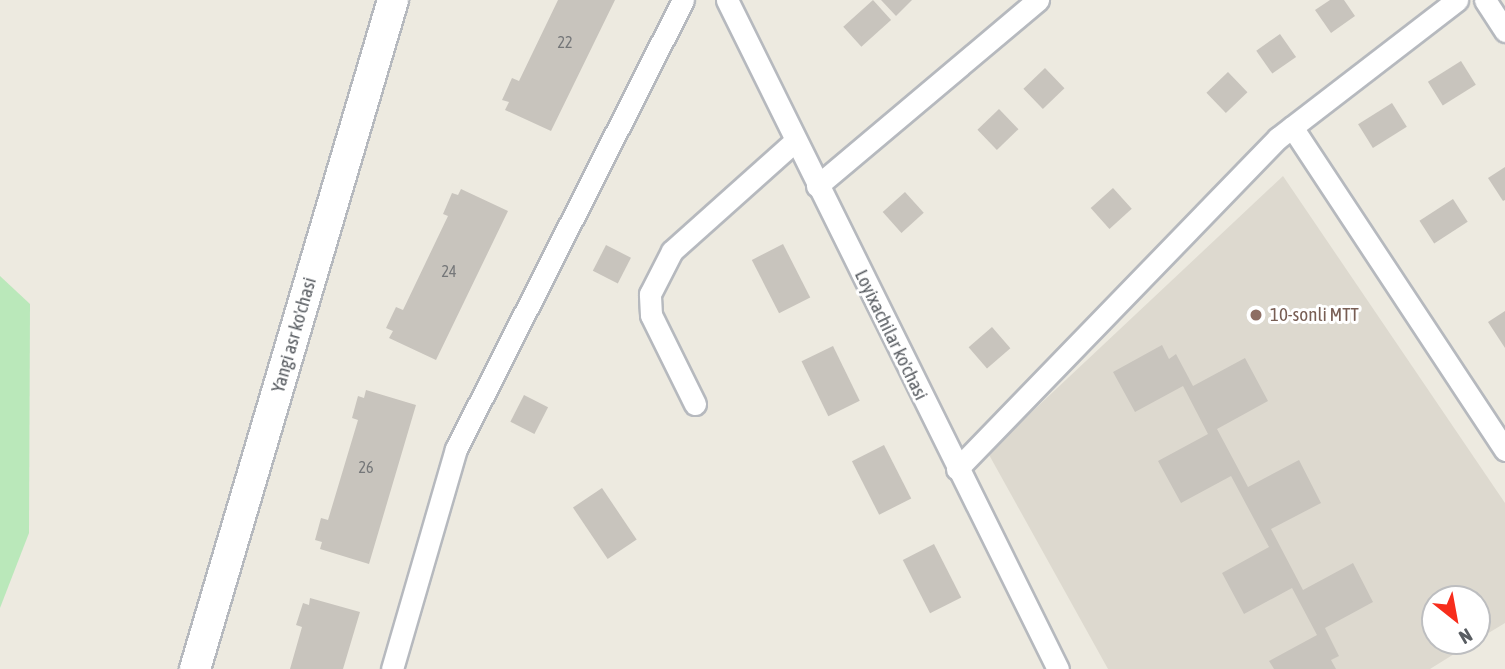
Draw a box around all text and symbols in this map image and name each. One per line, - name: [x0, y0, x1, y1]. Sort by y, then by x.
- house number: 22: [557, 32, 573, 52]
- house number: 24: [441, 261, 457, 281]
- street label: Loyixachilar ko'chasi: [850, 266, 932, 404]
- street label: Yangi asr ko'chasi: [267, 275, 321, 395]
- place label: 10-sonli MTT: [1270, 304, 1359, 326]
- marker: 10-sonli MTT: [1248, 307, 1264, 323]
- house number: 26: [358, 457, 374, 477]
- north arrow: [1421, 585, 1491, 655]
- text: N: [1455, 624, 1476, 649]

